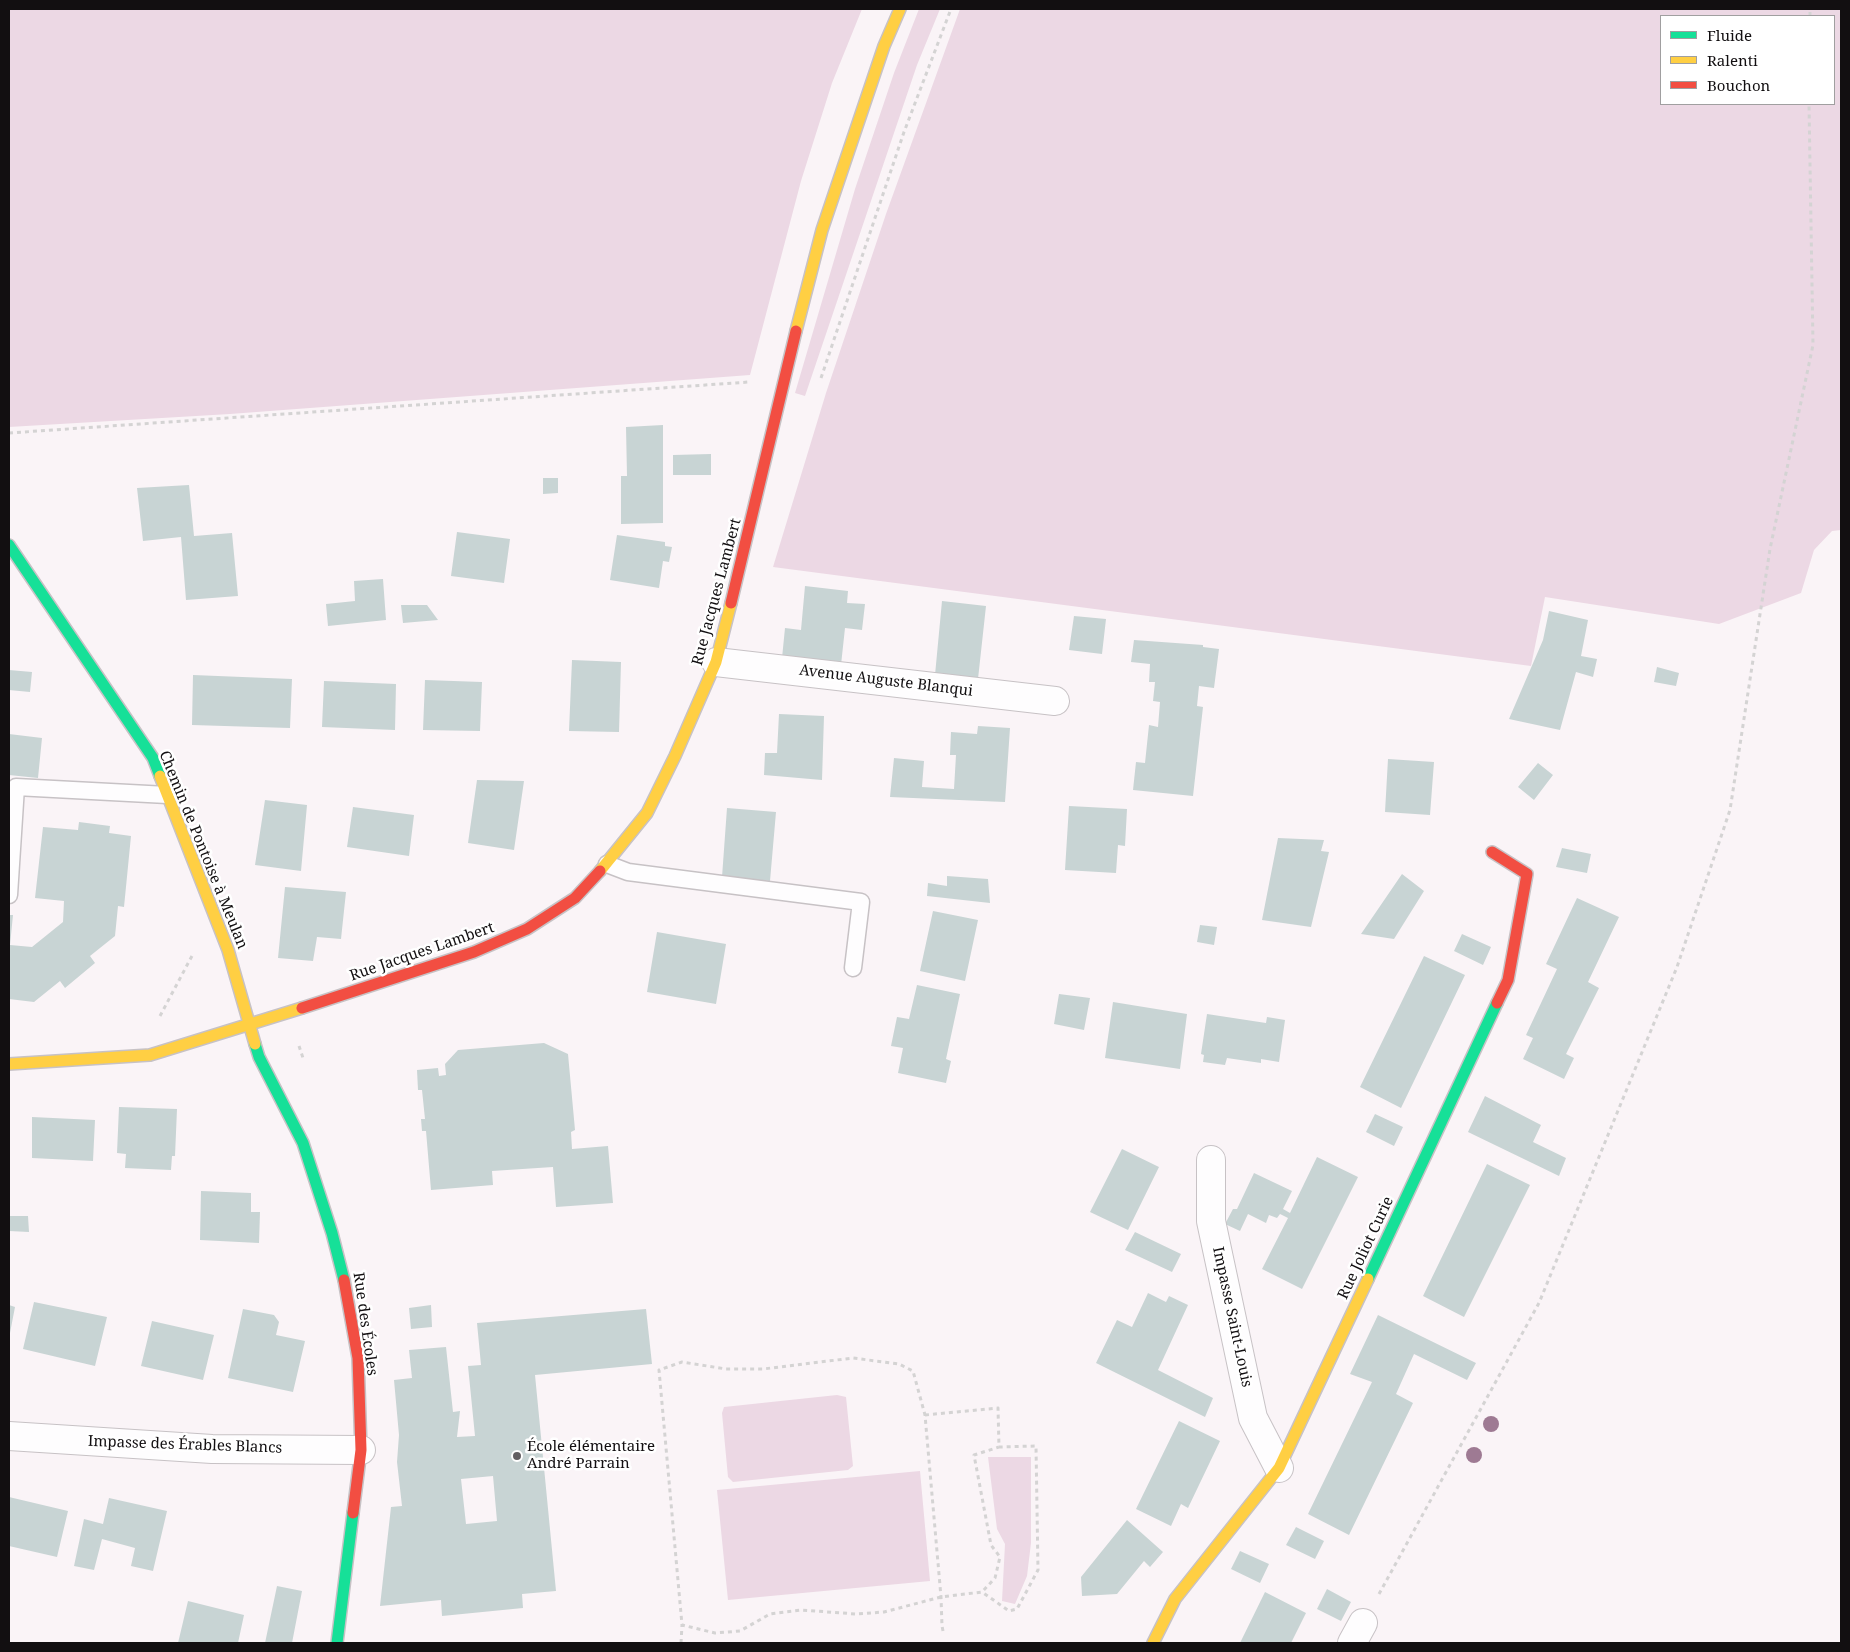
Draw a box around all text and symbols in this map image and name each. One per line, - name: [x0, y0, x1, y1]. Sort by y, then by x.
- legend: [1660, 15, 1835, 105]
- text: Fluide: [1707, 25, 1752, 45]
- text: Ralenti: [1707, 50, 1758, 70]
- text: Bouchon: [1707, 75, 1770, 95]
- street label: Rue Jacques Lambert: [689, 517, 745, 667]
- street label: Avenue Auguste Blanqui: [798, 661, 974, 701]
- street label: Chemin de Pontoise à Meulan: [155, 748, 251, 952]
- street label: Rue Jacques Lambert: [347, 919, 497, 985]
- street label: Rue Joliot Curie: [1334, 1194, 1398, 1302]
- street label: Impasse Saint-Louis: [1208, 1245, 1256, 1389]
- street label: Rue des Écoles: [349, 1271, 381, 1377]
- street label: Impasse des Érables Blancs: [87, 1433, 283, 1457]
- place label: École élémentaire André Parrain: [527, 1438, 655, 1473]
- marker: École élémentaire André Parrain: [511, 1450, 523, 1462]

